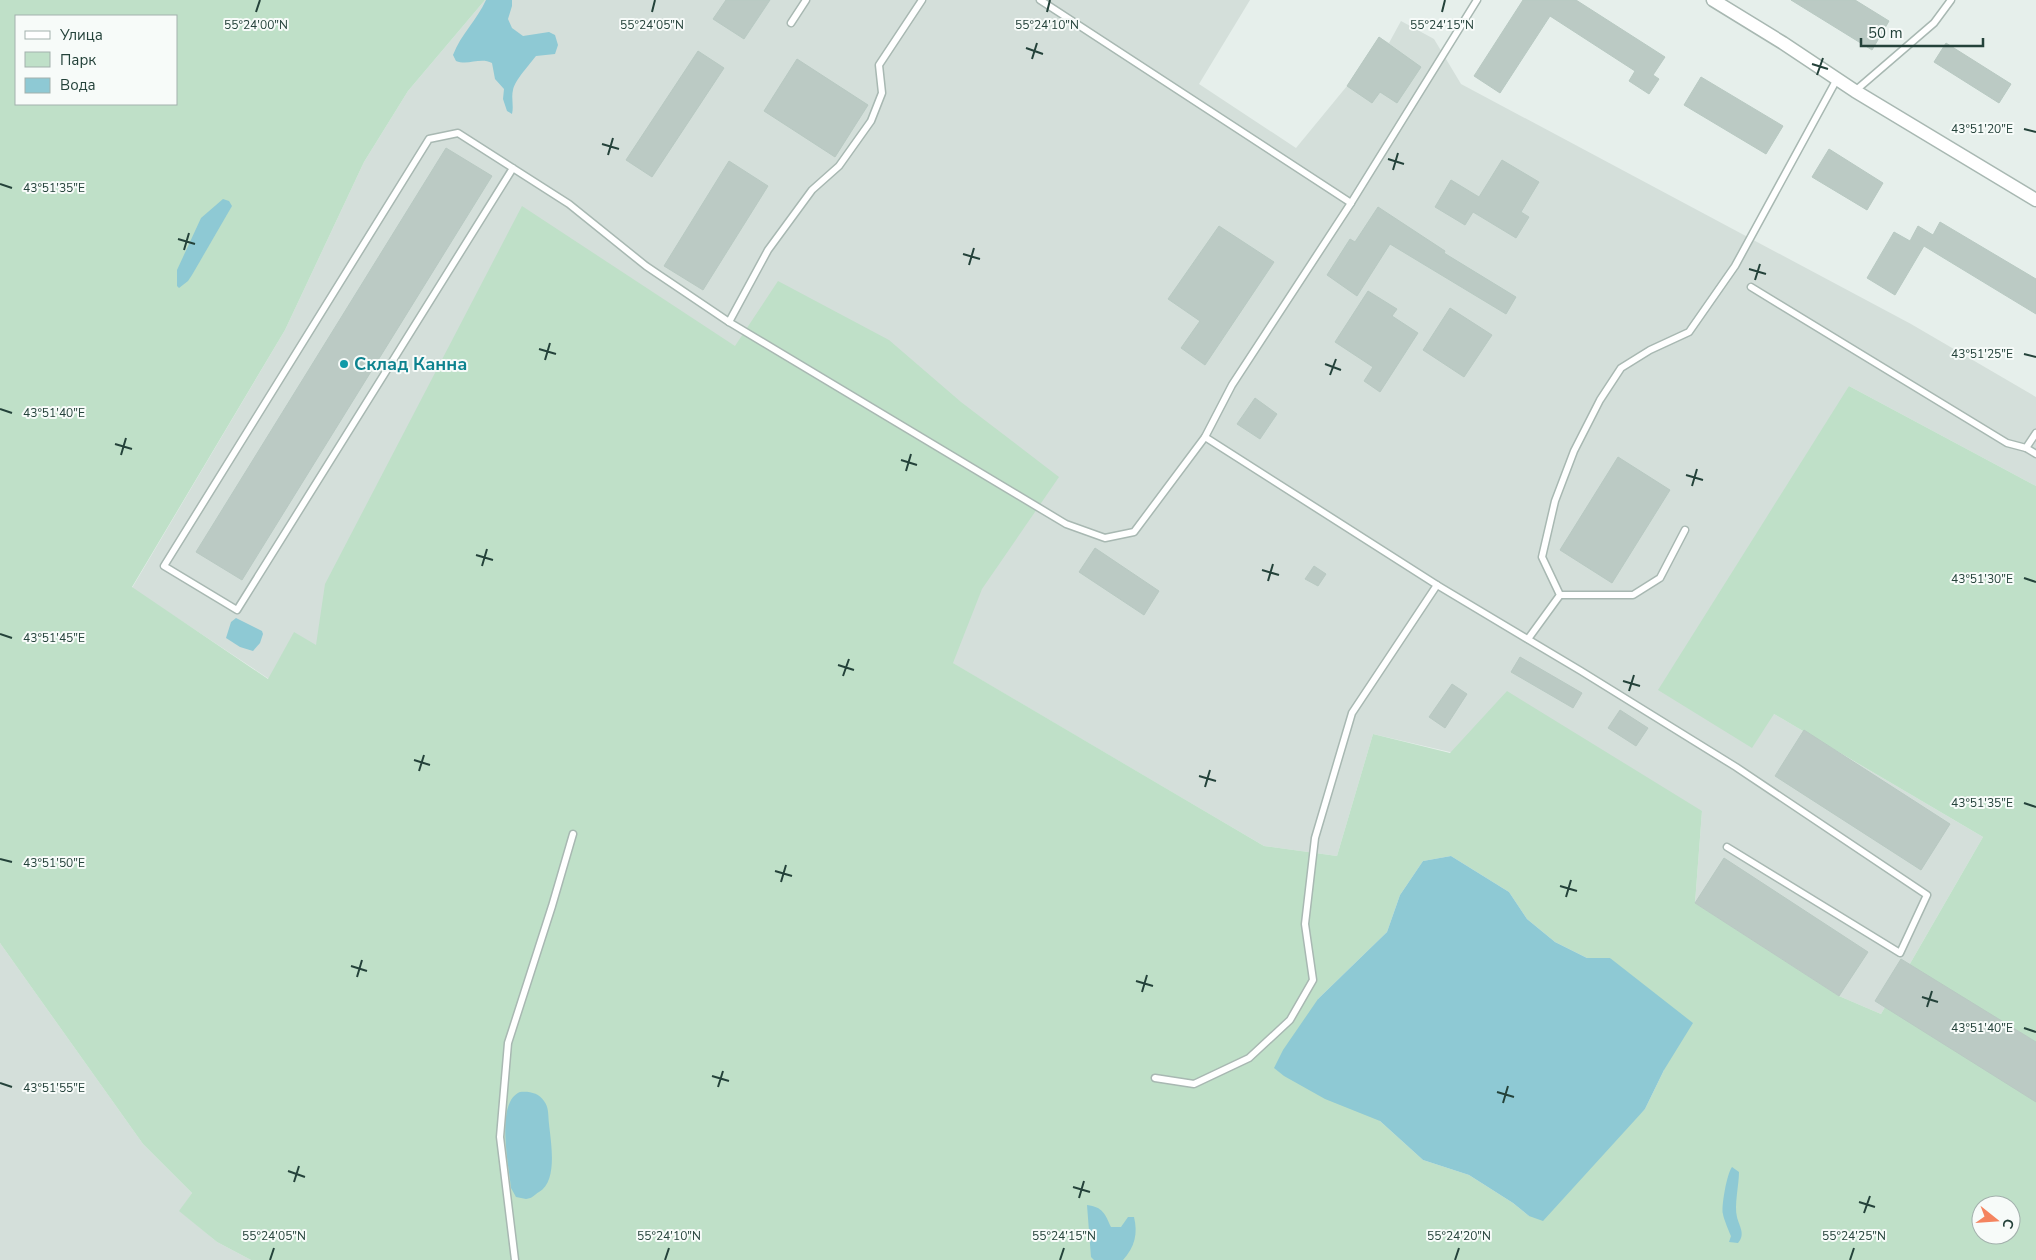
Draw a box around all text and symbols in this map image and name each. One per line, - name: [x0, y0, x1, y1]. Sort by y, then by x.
- legend: [15, 15, 178, 105]
- scale bar: [1861, 15, 1984, 47]
- text: 55°24'00"N: [224, 17, 288, 33]
- text: 55°24'05"N: [620, 17, 684, 33]
- text: 55°24'10"N: [1015, 17, 1079, 33]
- text: 55°24'15"N: [1410, 17, 1474, 33]
- text: 50 m: [1868, 23, 1903, 43]
- text: Улица: [59, 25, 103, 45]
- text: Парк: [60, 50, 96, 70]
- text: Вода: [60, 75, 96, 95]
- text: 43°51'20"E: [1951, 121, 2013, 137]
- text: 43°51'35"E: [23, 180, 85, 196]
- text: 43°51'25"E: [1951, 346, 2013, 362]
- place label: Склад Канна: [354, 352, 467, 376]
- marker: Склад Канна: [338, 358, 350, 370]
- text: 43°51'40"E: [23, 405, 85, 421]
- text: 43°51'30"E: [1951, 571, 2013, 587]
- text: 43°51'45"E: [23, 630, 85, 646]
- text: 43°51'35"E: [1951, 795, 2013, 811]
- text: 43°51'50"E: [23, 855, 85, 871]
- text: 43°51'40"E: [1951, 1020, 2013, 1036]
- text: 43°51'55"E: [23, 1080, 85, 1096]
- north arrow: [1971, 1195, 2021, 1245]
- text: С: [1997, 1216, 2018, 1231]
- text: 55°24'05"N: [242, 1228, 306, 1244]
- text: 55°24'10"N: [637, 1228, 701, 1244]
- text: 55°24'15"N: [1032, 1228, 1096, 1244]
- text: 55°24'20"N: [1427, 1228, 1491, 1244]
- text: 55°24'25"N: [1822, 1228, 1886, 1244]

